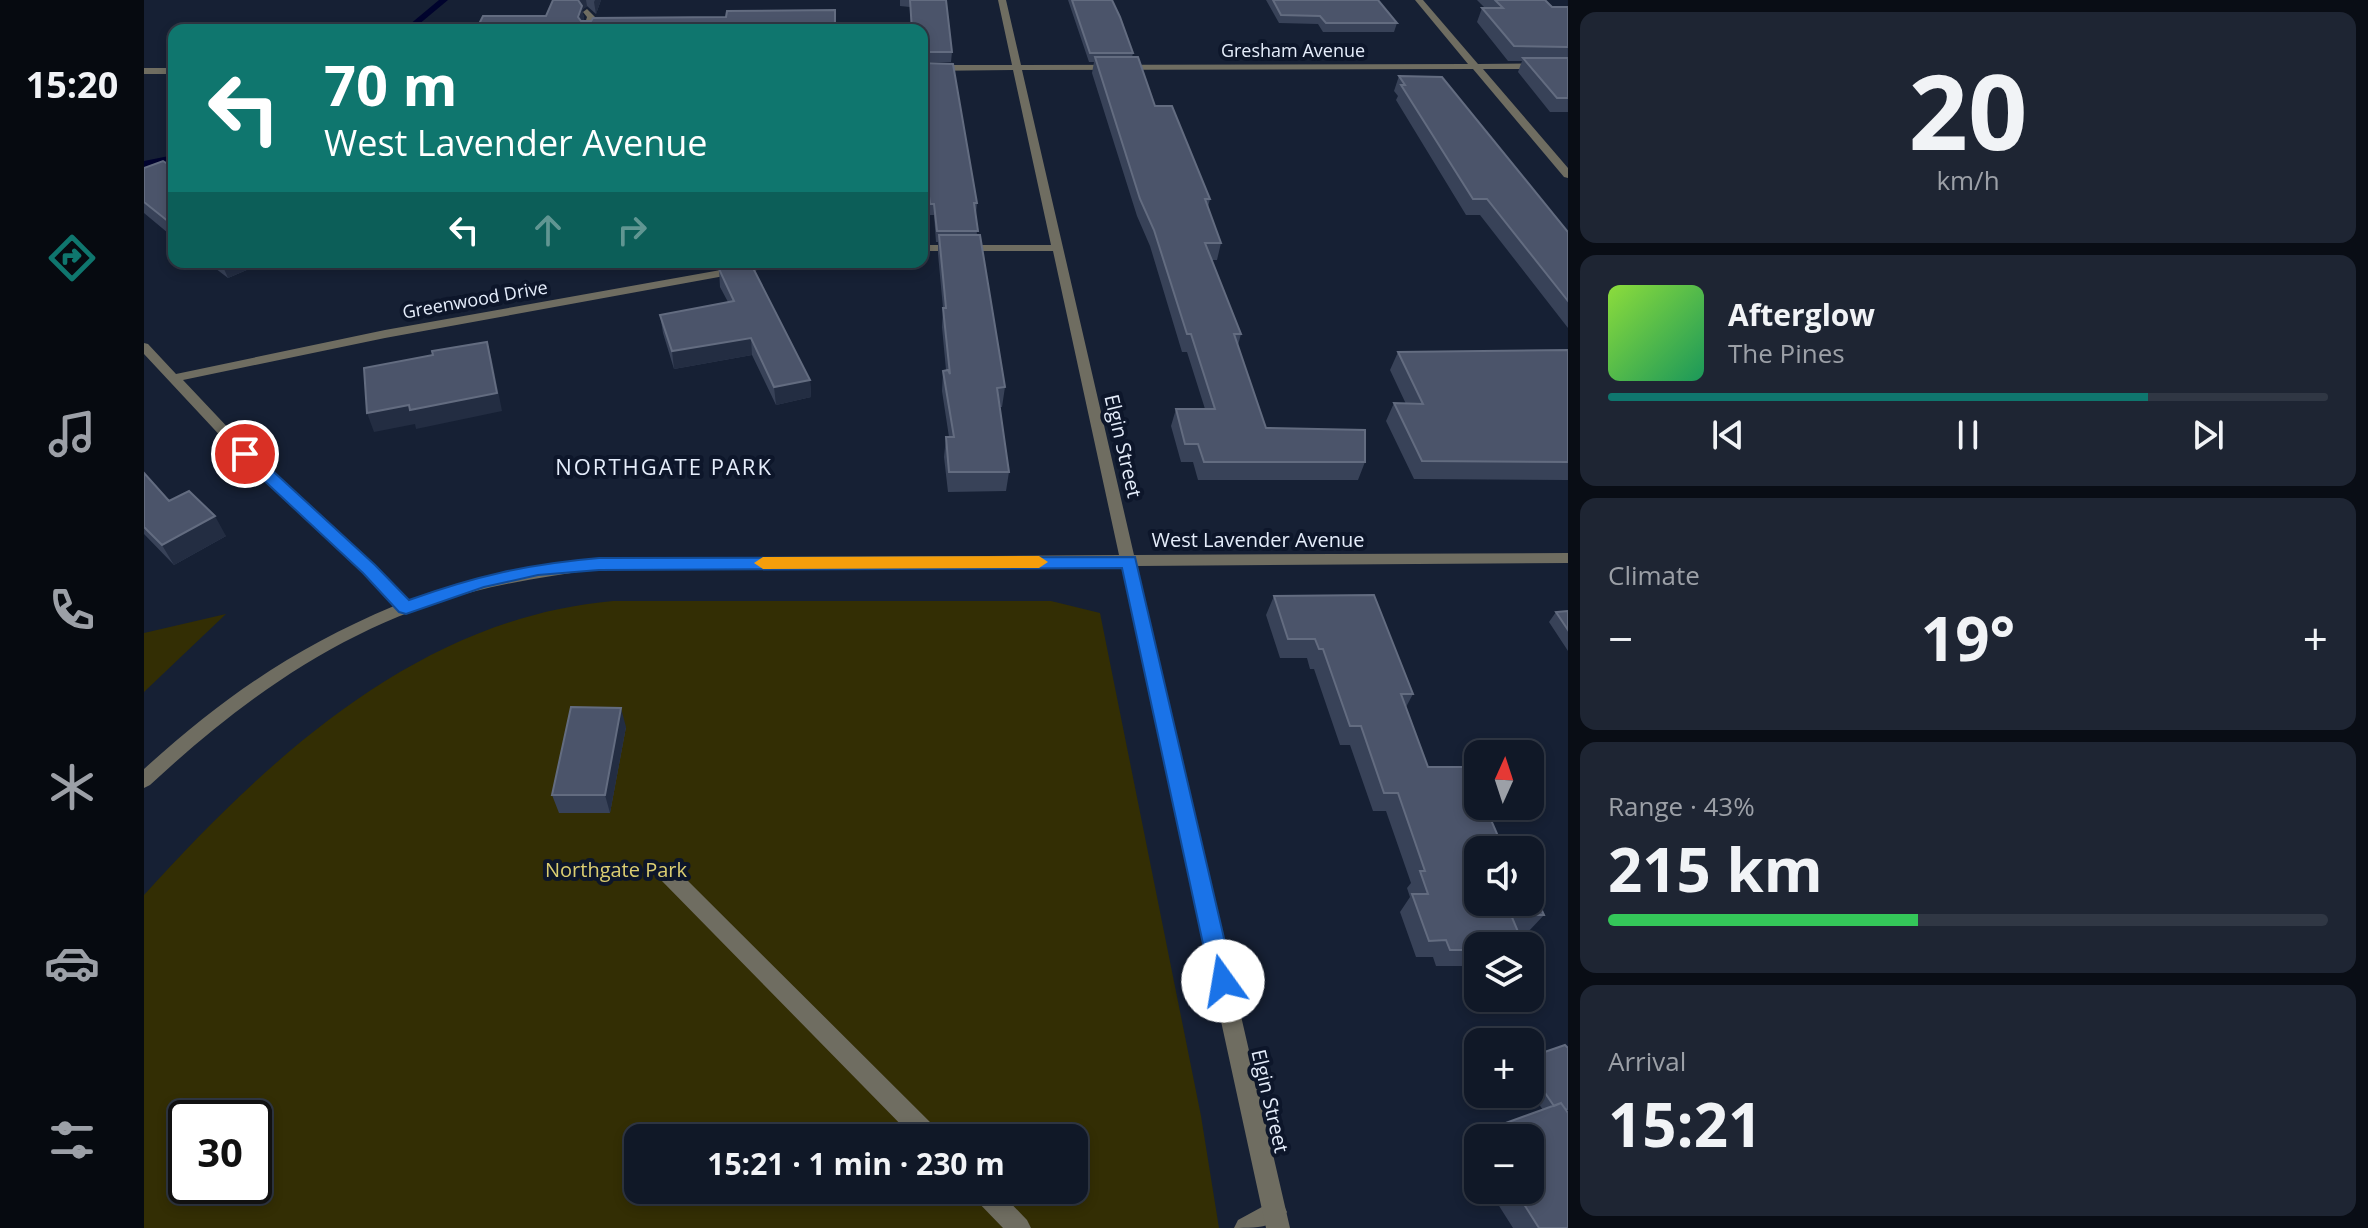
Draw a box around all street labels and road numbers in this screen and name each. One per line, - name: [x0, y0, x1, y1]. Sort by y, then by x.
- street label: Gresham Avenue: [1221, 38, 1365, 62]
- street label: Greenwood Drive: [400, 274, 549, 324]
- street label: Elgin Street: [1098, 392, 1148, 500]
- street label: West Lavender Avenue: [1151, 526, 1365, 553]
- street label: Elgin Street: [1245, 1047, 1295, 1155]

